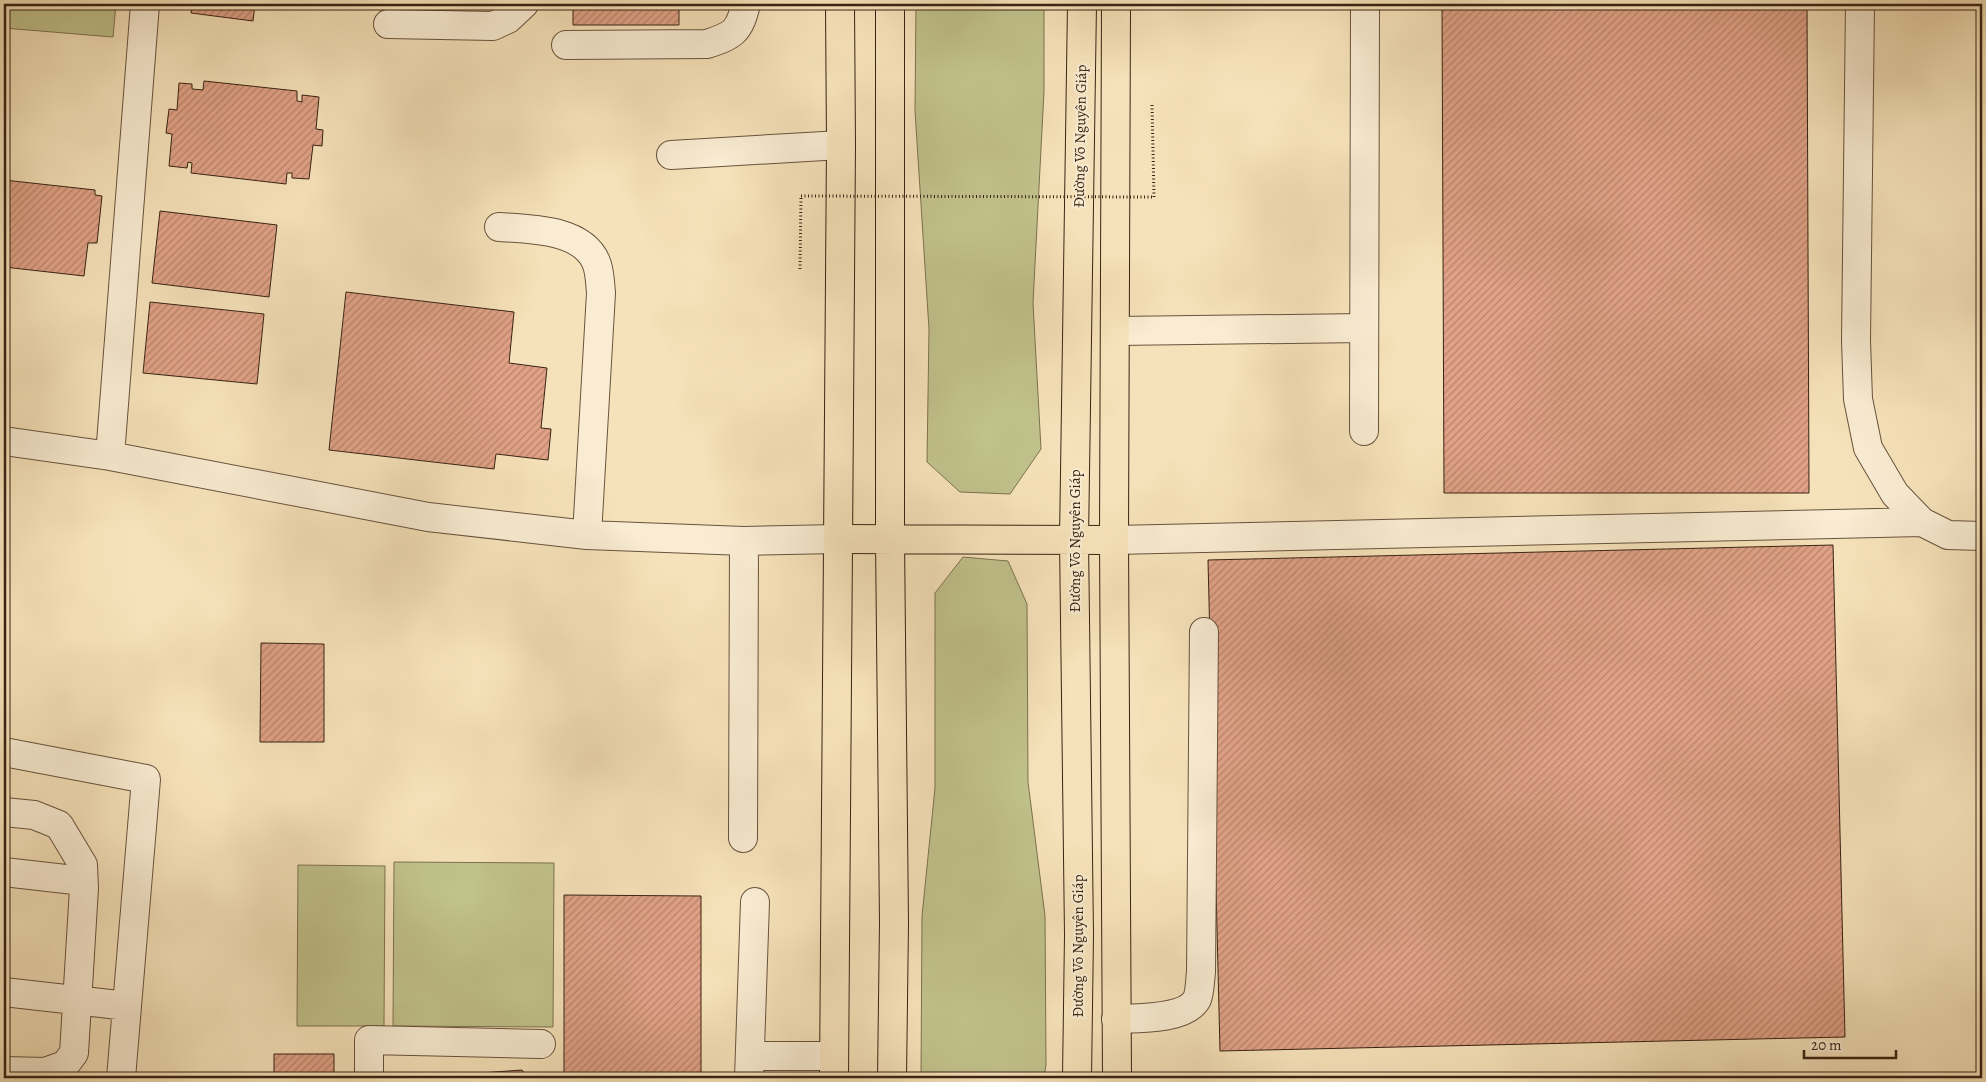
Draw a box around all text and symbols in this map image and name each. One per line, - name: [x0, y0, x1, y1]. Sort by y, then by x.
- street label: Đường Võ Nguyên Giáp: [1069, 64, 1091, 208]
- street label: Đường Võ Nguyên Giáp: [1065, 469, 1085, 613]
- street label: Đường Võ Nguyên Giáp: [1068, 874, 1088, 1018]
- scale bar: [1804, 1027, 1896, 1059]
- text: 20 m: [1811, 1035, 1842, 1055]

